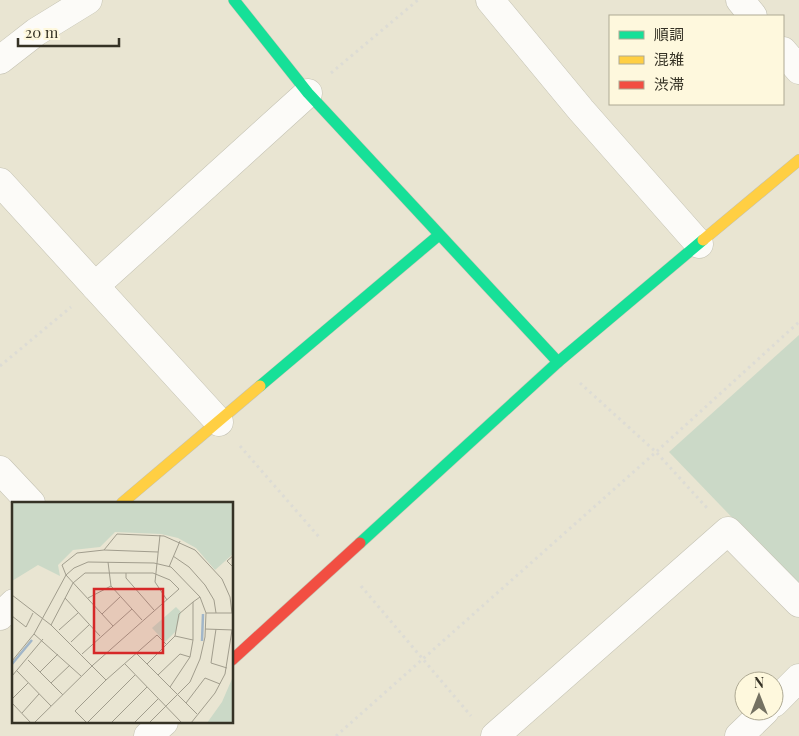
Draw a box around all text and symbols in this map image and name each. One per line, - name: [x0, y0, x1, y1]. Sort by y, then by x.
- scale bar: [18, 15, 119, 47]
- legend: [609, 15, 784, 105]
- text: 20 m: [25, 22, 59, 42]
- text: 順調: [654, 24, 684, 44]
- text: 混雑: [654, 49, 684, 69]
- text: 渋滞: [654, 74, 684, 94]
- inset map: [12, 502, 234, 724]
- north arrow: [734, 671, 784, 721]
- text: N: [754, 673, 764, 692]

